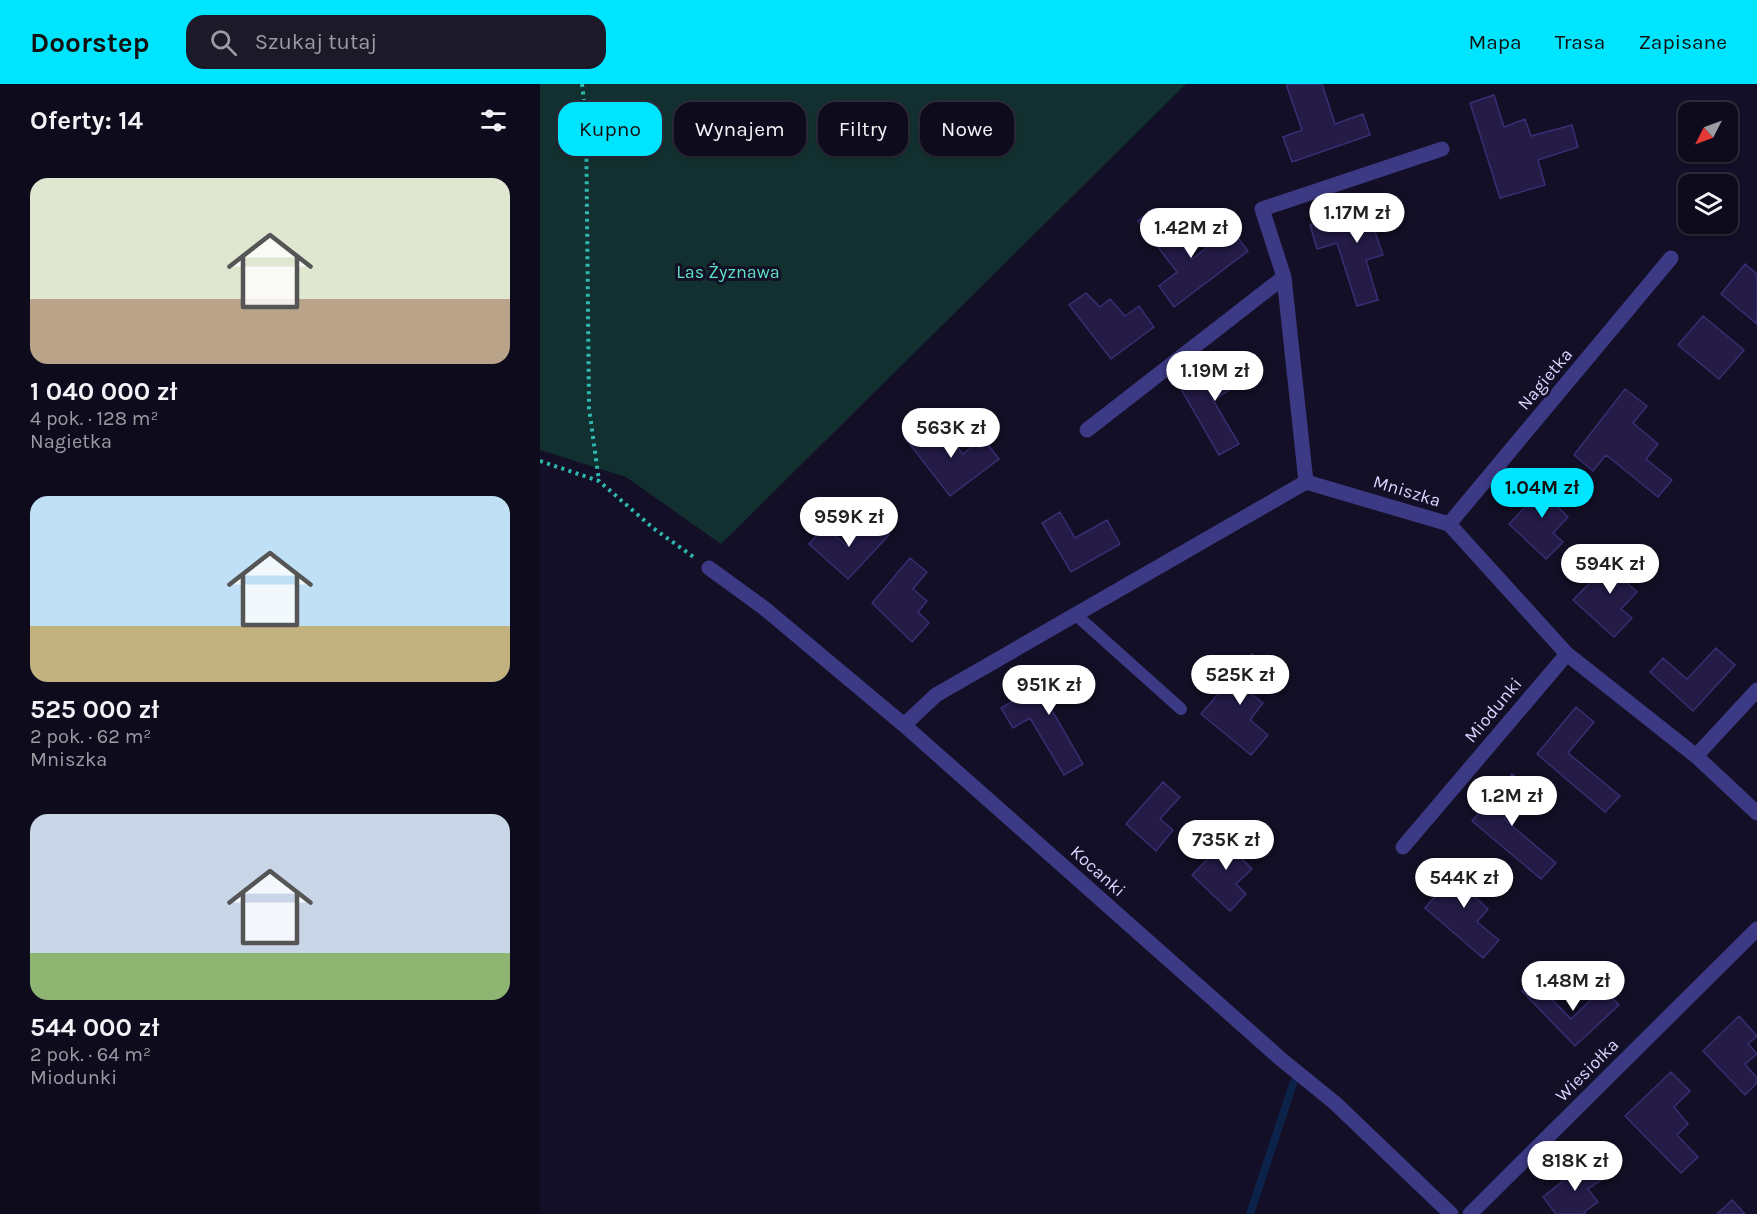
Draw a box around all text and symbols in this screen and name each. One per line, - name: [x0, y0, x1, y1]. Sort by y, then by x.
- search box: [186, 15, 606, 69]
- text: Doorstep: [30, 26, 150, 59]
- icon: search: [207, 26, 240, 59]
- text: Szukaj tutaj: [255, 29, 377, 55]
- text: Mapa: [1469, 30, 1522, 54]
- text: Trasa: [1555, 30, 1605, 54]
- text: Zapisane: [1638, 30, 1727, 54]
- chip: Kupno: [558, 102, 662, 156]
- chip: Wynajem: [674, 102, 806, 156]
- chip: Filtry: [818, 102, 908, 156]
- chip: Nowe: [920, 102, 1014, 156]
- north arrow: [1678, 102, 1738, 162]
- map controls: [1678, 102, 1738, 234]
- icon: filters: [477, 104, 510, 137]
- text: Oferty: 14: [30, 105, 143, 136]
- button: layers: [1678, 174, 1738, 234]
- pin: 1.17M zł: [1295, 193, 1419, 244]
- text: 1.17M zł: [1323, 201, 1391, 224]
- pin: 1.42M zł: [1129, 208, 1253, 259]
- text: 1.42M zł: [1154, 216, 1228, 239]
- icon: home: [216, 217, 324, 325]
- park label: Las Żyznawa: [676, 261, 780, 283]
- street label: Nagietka: [1513, 344, 1577, 414]
- pin: 1.19M zł: [1153, 351, 1277, 402]
- text: 1.19M zł: [1180, 359, 1250, 382]
- text: 1 040 000 zł: [30, 376, 178, 407]
- text: 4 pok. · 128 m²: [30, 407, 158, 430]
- pin: 563K zł: [896, 408, 1006, 459]
- text: 563K zł: [916, 416, 986, 439]
- text: Nagietka: [30, 430, 112, 453]
- pin: 1.04M zł: [1480, 468, 1604, 519]
- street label: Mniszka: [1371, 470, 1443, 512]
- text: 1.04M zł: [1505, 476, 1579, 499]
- pin: 959K zł: [794, 497, 904, 548]
- text: 959K zł: [814, 505, 884, 528]
- icon: home: [216, 535, 324, 643]
- pin: 594K zł: [1555, 544, 1665, 595]
- text: 594K zł: [1575, 552, 1645, 575]
- pin: 525K zł: [1185, 655, 1295, 706]
- text: 525K zł: [1205, 663, 1275, 686]
- pin: 951K zł: [994, 665, 1104, 716]
- text: 951K zł: [1016, 673, 1082, 696]
- street label: Miodunki: [1459, 673, 1527, 747]
- text: 525 000 zł: [30, 694, 159, 725]
- text: 2 pok. · 62 m²: [30, 725, 151, 748]
- text: Mniszka: [30, 748, 107, 771]
- pin: 1.2M zł: [1457, 776, 1567, 827]
- text: 1.2M zł: [1481, 784, 1543, 807]
- pin: 735K zł: [1171, 820, 1281, 871]
- text: 735K zł: [1192, 828, 1260, 851]
- street label: Kocanki: [1066, 841, 1130, 901]
- icon: home: [216, 853, 324, 961]
- pin: 544K zł: [1409, 858, 1519, 909]
- text: 544K zł: [1429, 866, 1499, 889]
- pin: 1.48M zł: [1511, 961, 1635, 1012]
- text: 1.48M zł: [1536, 969, 1610, 992]
- text: 544 000 zł: [30, 1012, 159, 1043]
- street label: Wiesiołka: [1551, 1034, 1623, 1106]
- text: 2 pok. · 64 m²: [30, 1043, 151, 1066]
- text: Miodunki: [30, 1066, 117, 1089]
- pin: 818K zł: [1520, 1141, 1630, 1192]
- text: 818K zł: [1541, 1149, 1609, 1172]

